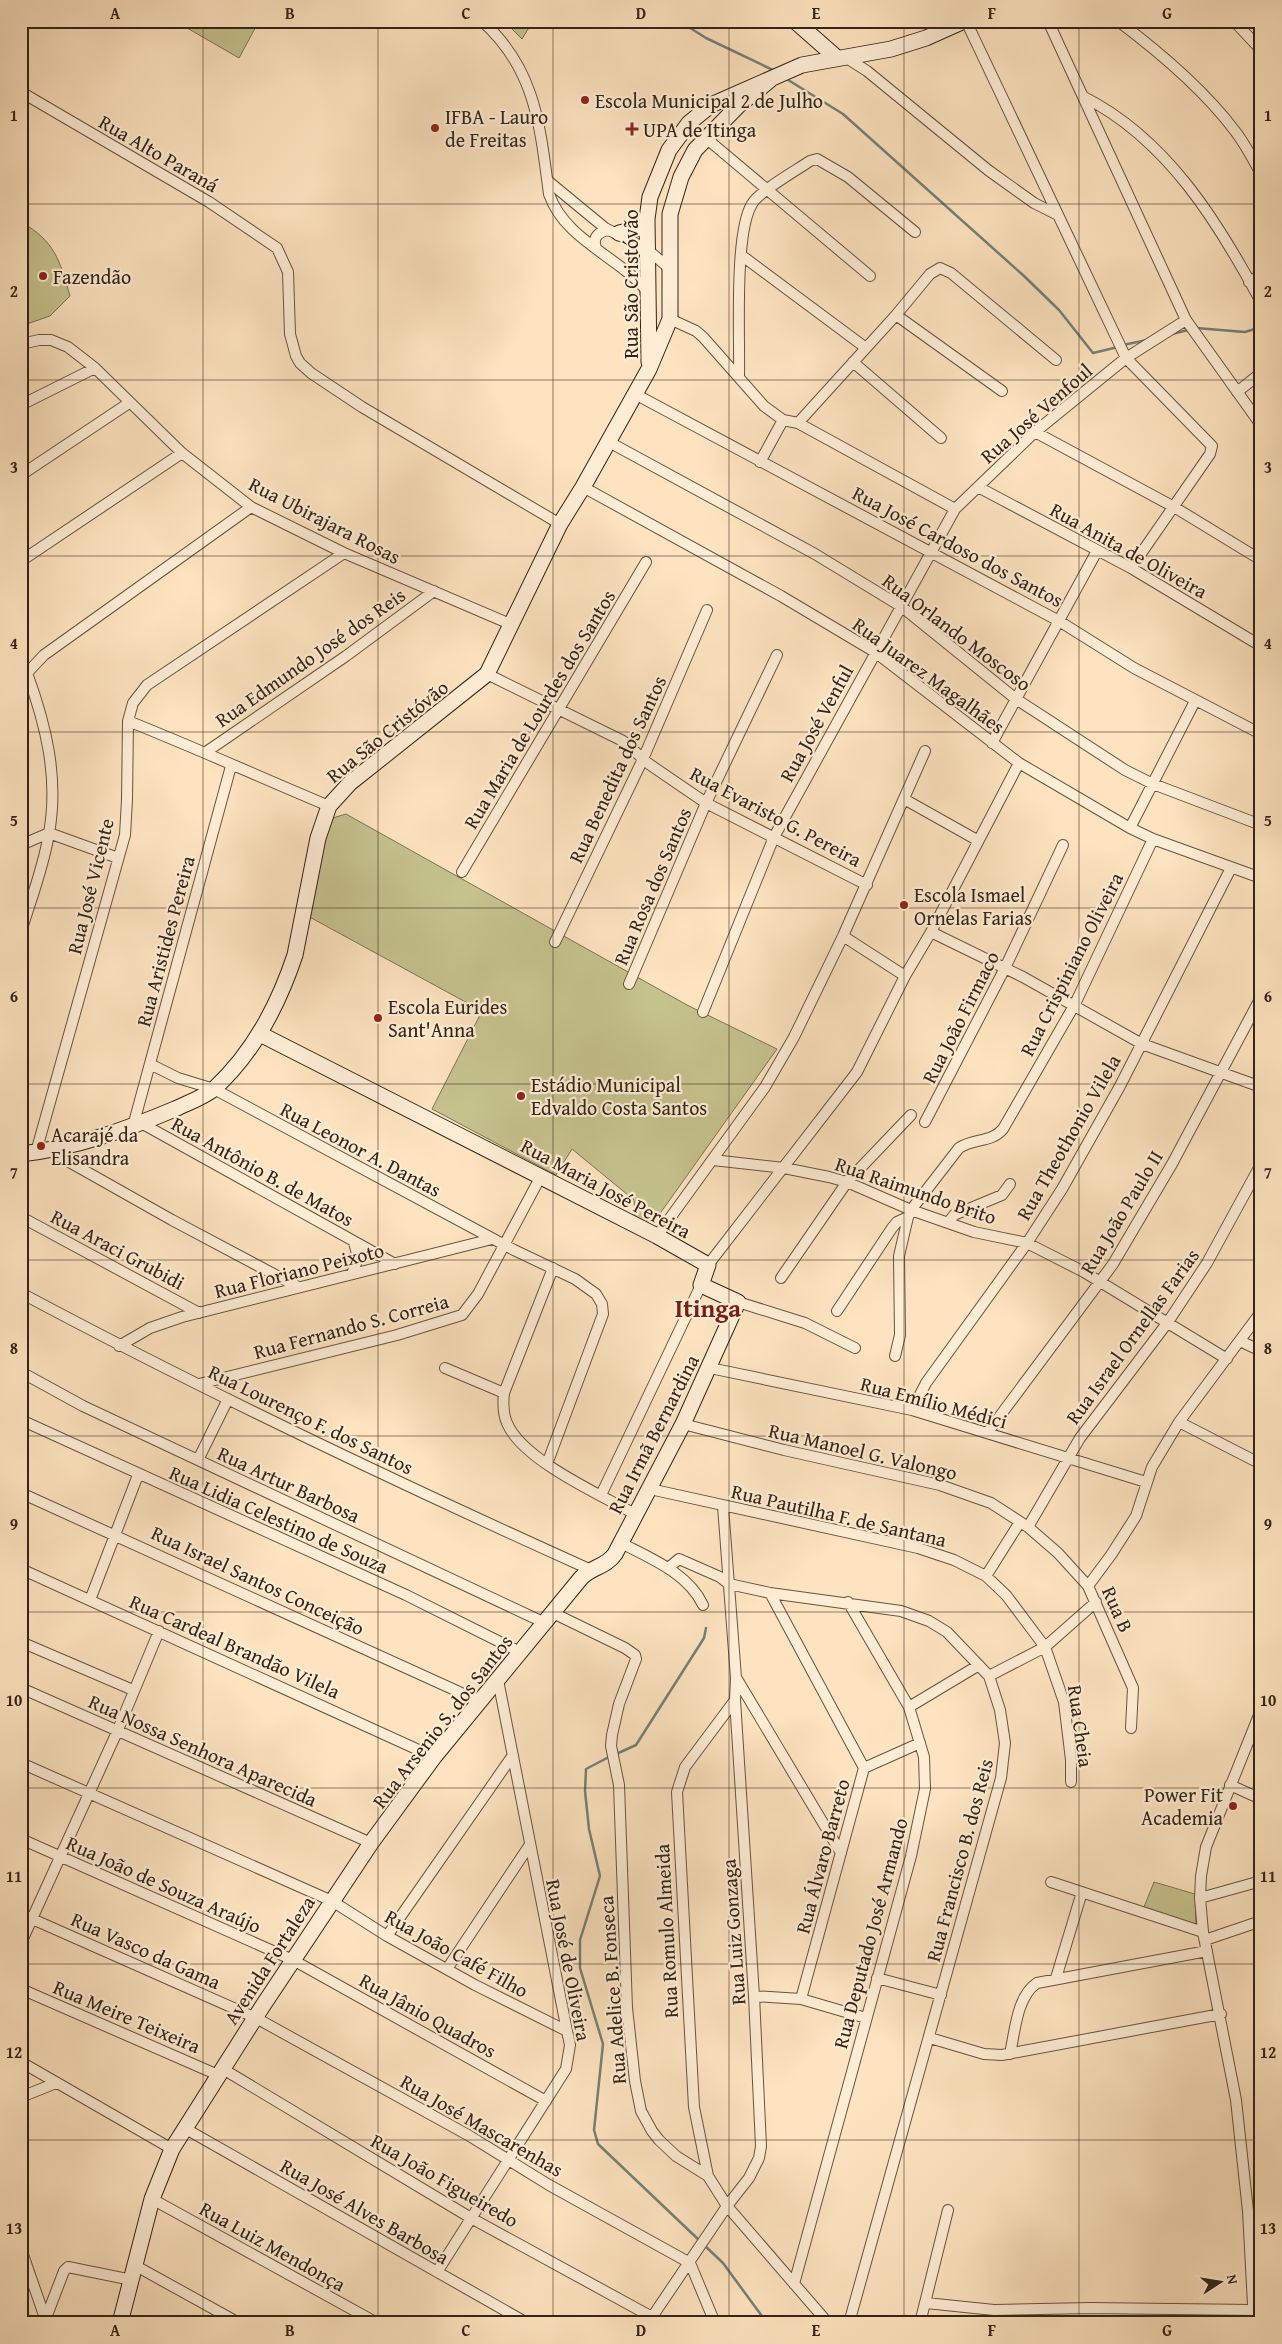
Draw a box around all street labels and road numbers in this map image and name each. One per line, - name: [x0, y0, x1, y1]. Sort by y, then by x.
- street label: Rua Alto Paraná: [94, 107, 225, 199]
- street label: Rua São Cristóvão: [616, 209, 645, 359]
- street label: Rua José Venfoul: [974, 356, 1099, 470]
- street label: Rua Ubirajara Rosas: [244, 469, 406, 571]
- street label: Rua José Cardoso dos Santos: [847, 478, 1069, 614]
- street label: Rua Anita de Oliveira: [1045, 495, 1213, 606]
- street label: Rua Orlando Moscoso: [876, 566, 1038, 698]
- street label: Rua Edmundo José dos Reis: [209, 580, 411, 734]
- street label: Rua Maria de Lourdes dos Santos: [456, 584, 622, 834]
- street label: Rua Juarez Magalhães: [847, 610, 1011, 740]
- street label: Rua José Venful: [772, 659, 860, 787]
- street label: Rua Benedita dos Santos: [561, 671, 673, 867]
- street label: Rua São Cristóvão: [320, 673, 454, 789]
- street label: Rua Evaristo G. Pereira: [685, 758, 867, 874]
- street label: Rua Rosa dos Santos: [606, 803, 698, 969]
- street label: Rua José Vicente: [59, 815, 121, 957]
- street label: Rua Aristides Pereira: [128, 852, 202, 1030]
- street label: Rua Crispiniano Oliveira: [1012, 867, 1130, 1061]
- street label: Rua João Firmaco: [914, 946, 1006, 1088]
- street label: Rua Theothonio Vilela: [1009, 1048, 1128, 1225]
- street label: Rua Leonor A. Dantas: [275, 1094, 447, 1204]
- street label: Rua Antônio B. de Matos: [167, 1109, 359, 1233]
- street label: Rua Maria José Pereira: [516, 1131, 697, 1245]
- street label: Rua João Paulo II: [1072, 1144, 1170, 1280]
- street label: Rua Raimundo Brito: [831, 1149, 1001, 1231]
- street label: Rua Araci Grubidi: [46, 1202, 190, 1297]
- street label: Rua Floriano Peixoto: [211, 1235, 387, 1305]
- street label: Rua Israel Ornellas Farias: [1058, 1242, 1206, 1430]
- street label: Rua Fernando S. Correia: [250, 1286, 452, 1366]
- street label: Rua Irmã Bernardina: [600, 1349, 706, 1519]
- street label: Rua Lourenço F. dos Santos: [204, 1357, 418, 1481]
- street label: Rua Emílio Médici: [857, 1368, 1011, 1436]
- street label: Rua Manoel G. Valongo: [766, 1415, 960, 1487]
- street label: Rua Artur Barbosa: [213, 1438, 365, 1530]
- street label: Rua Lidia Celestino de Souza: [165, 1458, 394, 1581]
- street label: Rua Pautilha F. de Santana: [729, 1476, 950, 1554]
- street label: Rua Israel Santos Conceição: [147, 1518, 369, 1642]
- street label: Rua B: [1095, 1581, 1141, 1637]
- street label: Rua Cardeal Brandão Vilela: [125, 1586, 345, 1706]
- street label: Rua Arsenio S. dos Santos: [365, 1628, 519, 1814]
- street label: Rua Cheia: [1061, 1683, 1101, 1770]
- street label: Rua Nossa Senhora Aparecida: [84, 1686, 322, 1814]
- street label: Rua Francisco B. dos Reis: [918, 1755, 1000, 1965]
- street label: Rua Álvaro Barreto: [787, 1775, 857, 1937]
- street label: Rua Deputado José Armando: [825, 1814, 915, 2052]
- street label: Rua João de Souza Araújo: [62, 1828, 266, 1940]
- street label: Rua Romulo Almeida: [647, 1843, 685, 2019]
- street label: Rua Luiz Gonzaga: [713, 1857, 753, 2006]
- street label: Rua José de Oliveira: [539, 1877, 599, 2044]
- street label: Avenida Fortaleza: [216, 1889, 322, 2030]
- street label: Rua Adelice B. Fonseca: [591, 1894, 633, 2085]
- street label: Rua João Café Filho: [380, 1902, 534, 2004]
- street label: Rua Vasco da Gama: [67, 1904, 226, 1996]
- street label: Rua Jânio Quadros: [354, 1965, 502, 2065]
- street label: Rua Meire Teixeira: [49, 1972, 205, 2060]
- street label: Rua José Mascarenhas: [395, 2067, 569, 2184]
- street label: Rua João Figueiredo: [366, 2126, 524, 2234]
- street label: Rua José Alves Barbosa: [275, 2151, 455, 2271]
- street label: Rua Luiz Mendonça: [195, 2194, 352, 2298]

